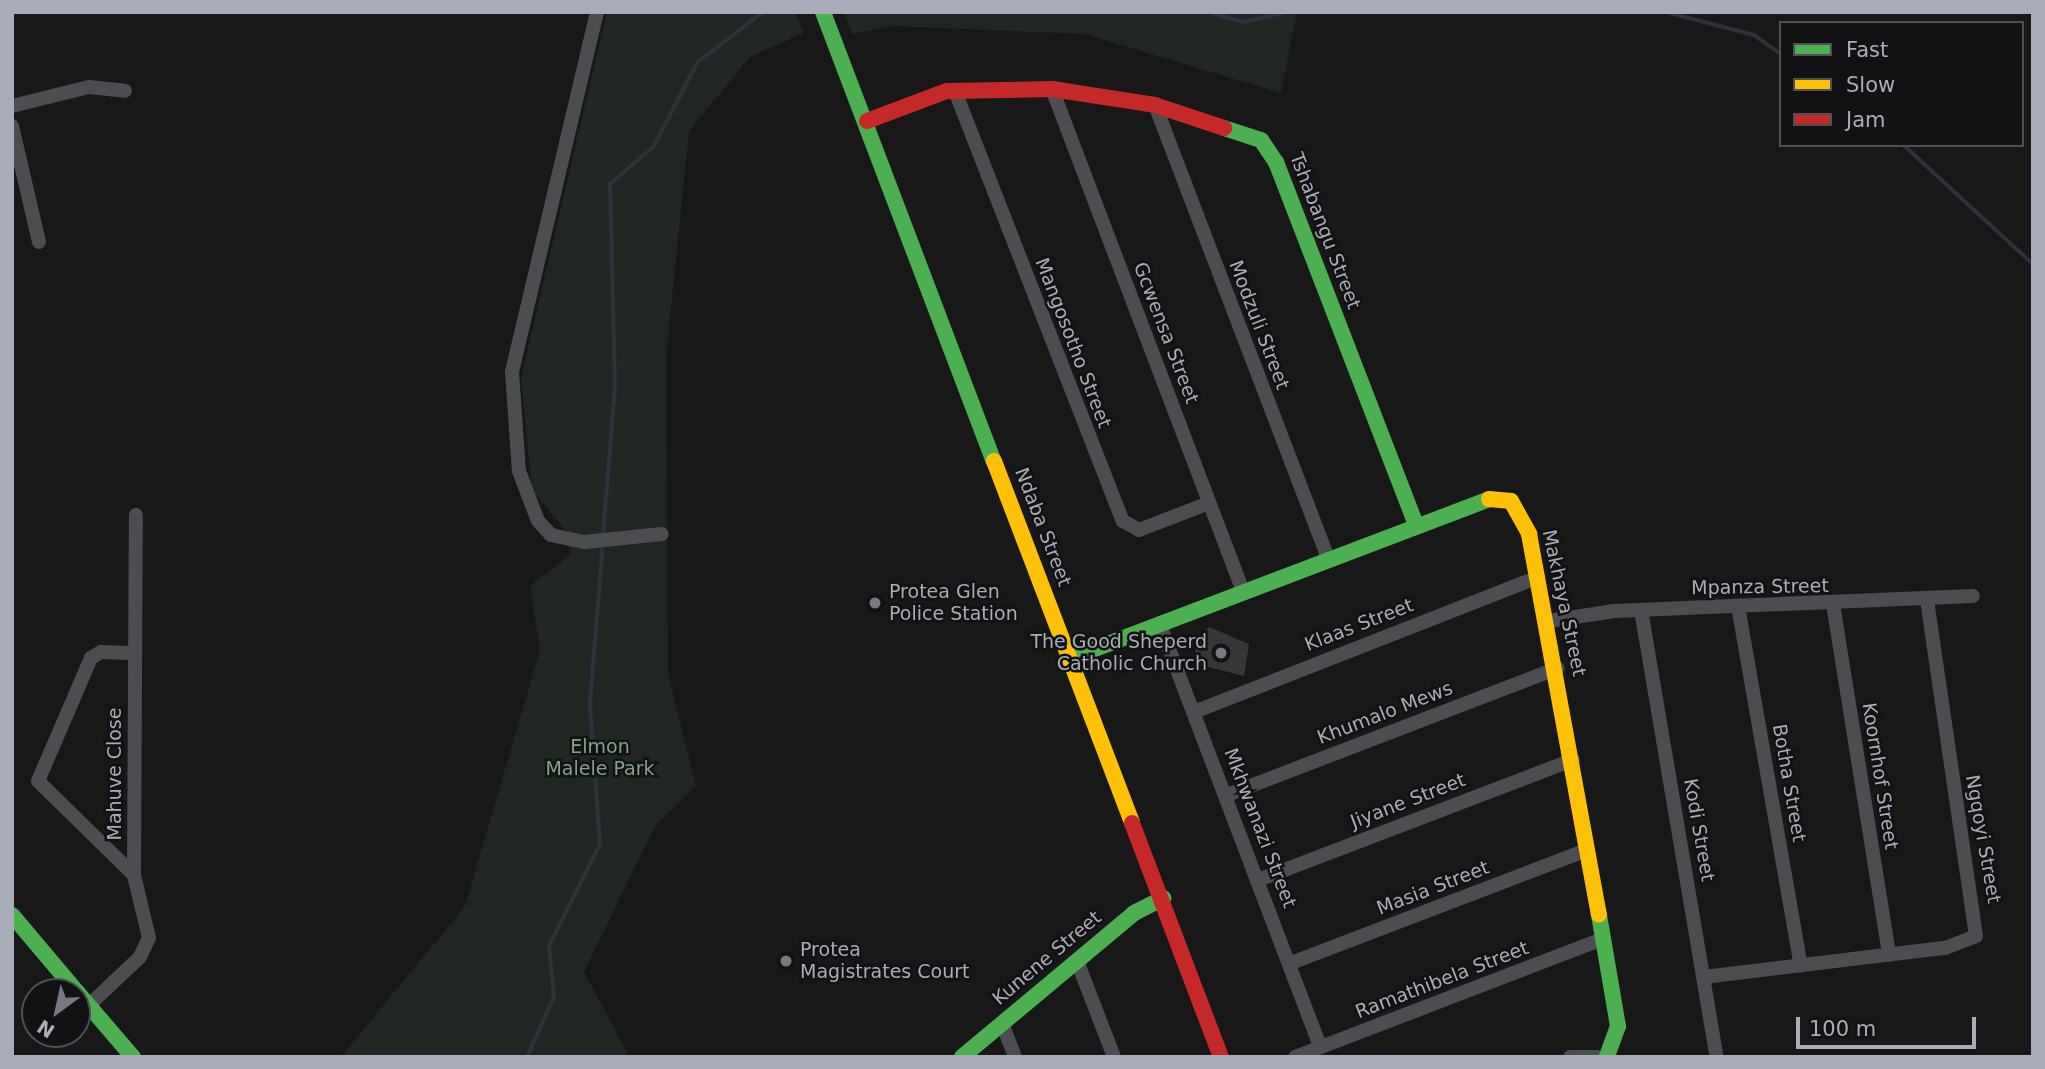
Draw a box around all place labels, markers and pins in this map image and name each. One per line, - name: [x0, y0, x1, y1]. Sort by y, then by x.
- place label: Protea Glen Police Station: [889, 581, 1018, 625]
- marker: Protea Glen Police Station: [867, 595, 883, 611]
- place label: The Good Sheperd Catholic Church: [1030, 631, 1207, 675]
- marker: The Good Sheperd Catholic Church: [1213, 645, 1229, 661]
- place label: Protea Magistrates Court: [800, 939, 969, 983]
- marker: Protea Magistrates Court: [778, 953, 794, 969]

